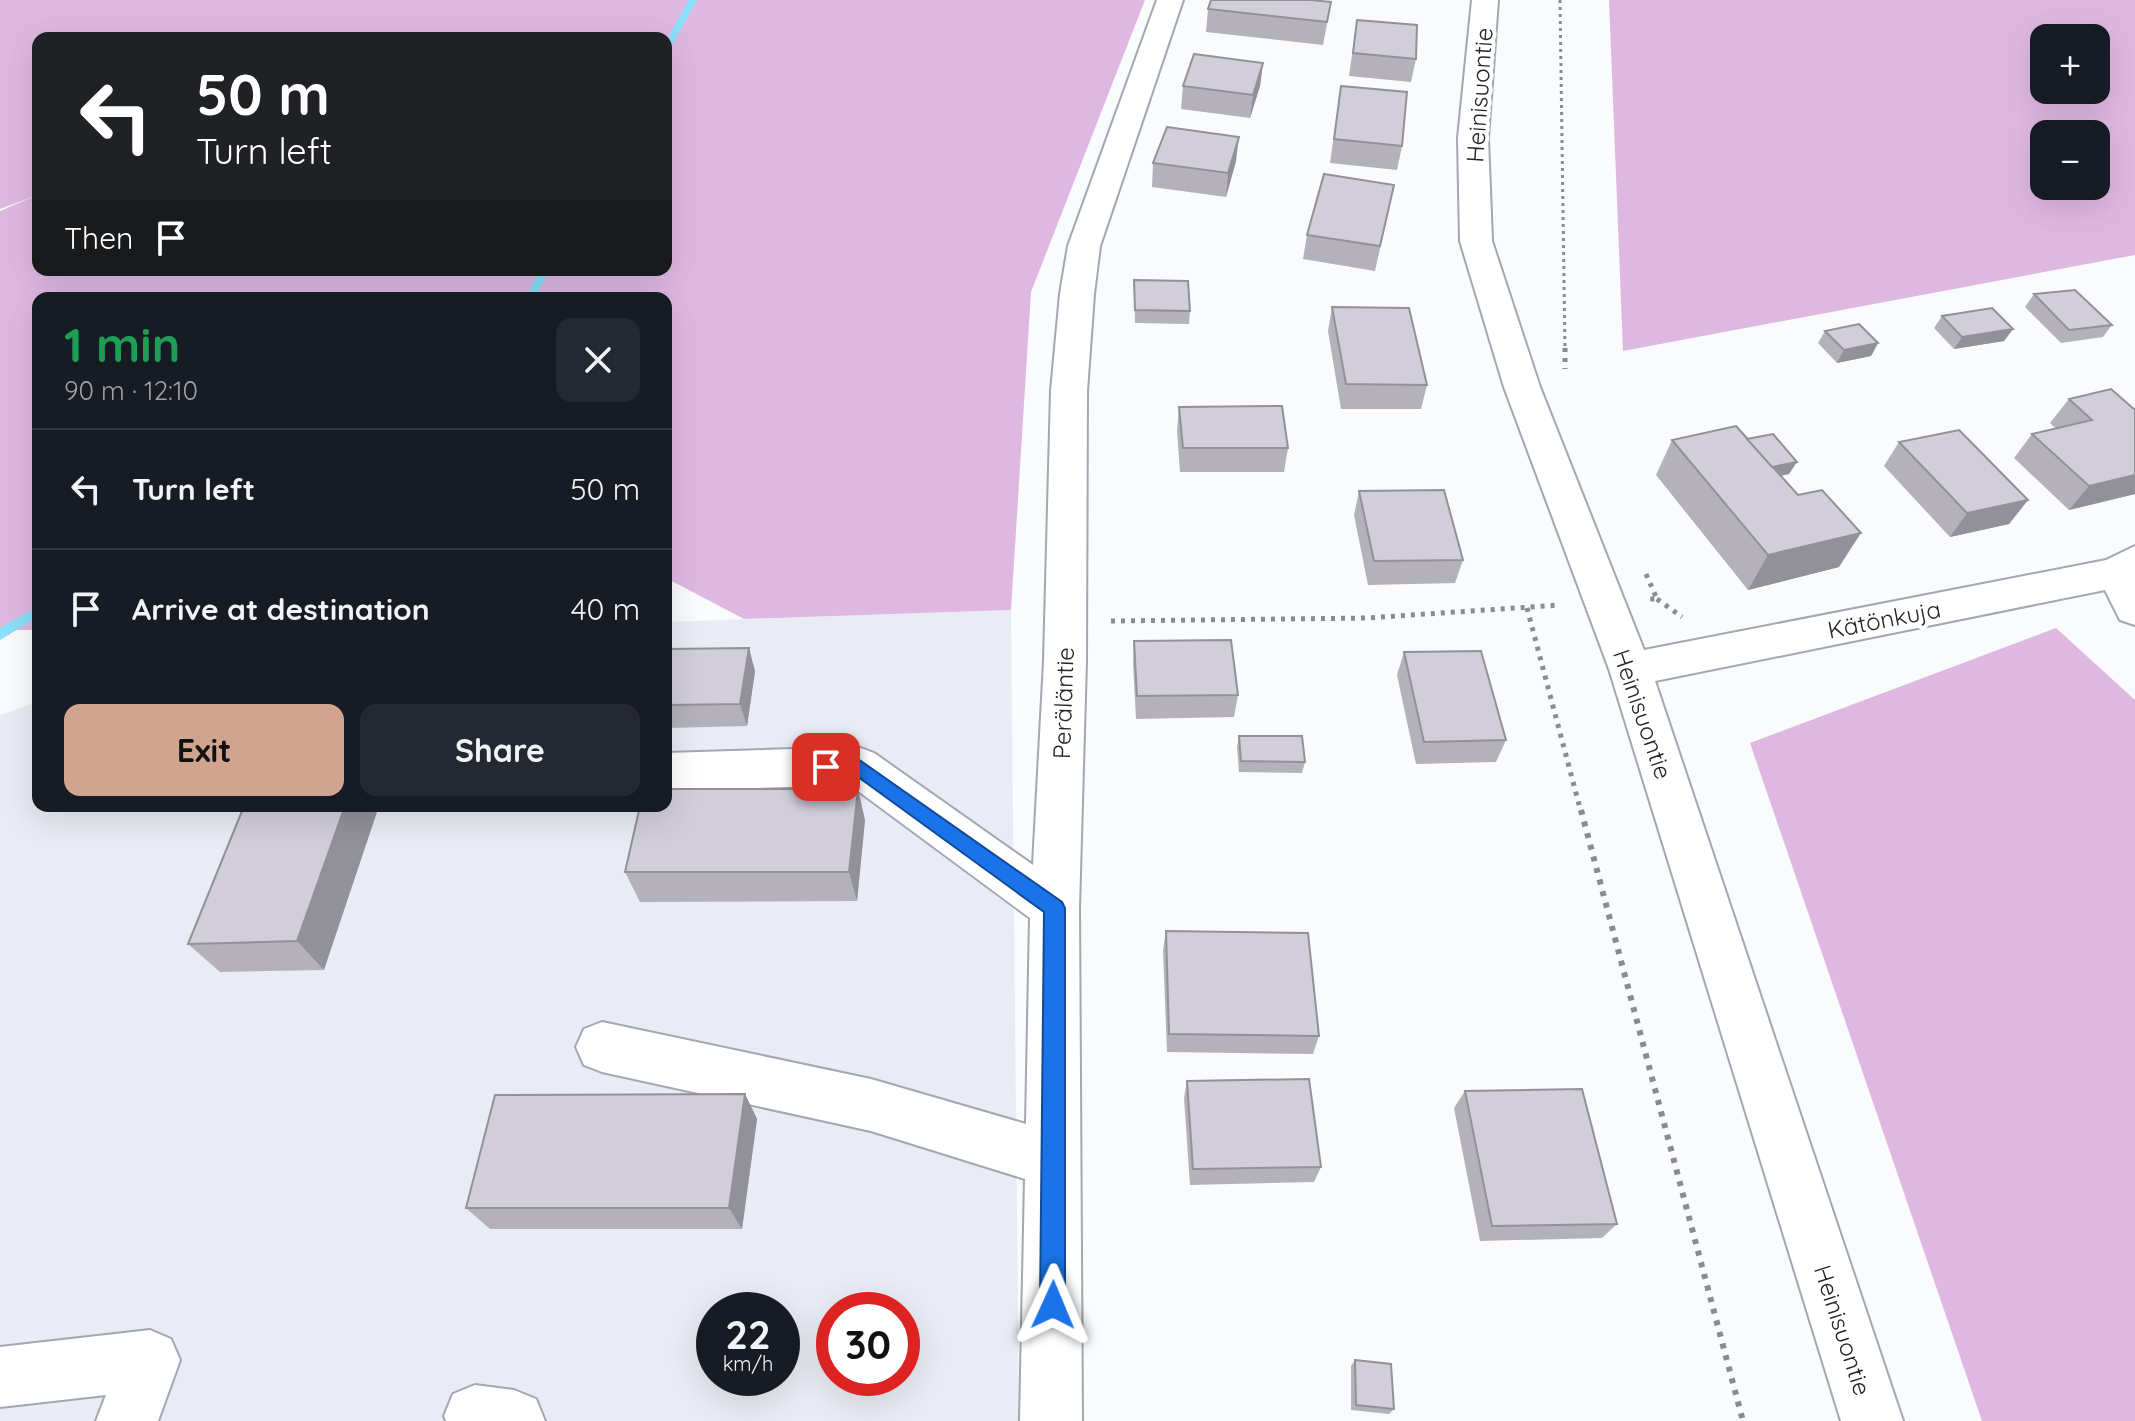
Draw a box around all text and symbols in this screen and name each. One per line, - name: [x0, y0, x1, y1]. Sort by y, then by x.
- map controls: [2030, 24, 2110, 200]
- button: +: [2030, 24, 2110, 104]
- street label: Heinisuontie: [1459, 27, 1499, 163]
- text: 50 m: [196, 59, 330, 129]
- icon: left: [64, 64, 168, 168]
- button: −: [2030, 120, 2110, 200]
- text: Turn left: [196, 128, 332, 173]
- icon: arrive: [149, 216, 193, 260]
- text: Then: [64, 219, 133, 257]
- text: 1 min: [64, 314, 180, 374]
- button: close: [556, 318, 640, 402]
- text: 90 m · 12:10: [64, 374, 198, 407]
- icon: left: [64, 467, 108, 511]
- text: Turn left: [132, 470, 255, 508]
- text: 50 m: [570, 470, 640, 508]
- icon: arrive: [64, 587, 108, 631]
- text: Arrive at destination: [132, 590, 430, 628]
- text: 40 m: [571, 590, 640, 628]
- street label: Kätönkuja: [1825, 593, 1943, 645]
- street label: Heinisuontie: [1607, 645, 1679, 783]
- street label: Peräläntie: [1046, 647, 1080, 759]
- button: Exit: [64, 704, 344, 796]
- button: Share: [360, 704, 640, 796]
- pin: [792, 733, 860, 801]
- icon: arrive: [804, 745, 848, 789]
- street label: Heinisuontie: [1808, 1261, 1878, 1399]
- position arrow: [1011, 1263, 1095, 1347]
- speed limit sign: 30: [816, 1292, 920, 1396]
- text: 22: [725, 1309, 771, 1359]
- text: km/h: [723, 1351, 773, 1376]

